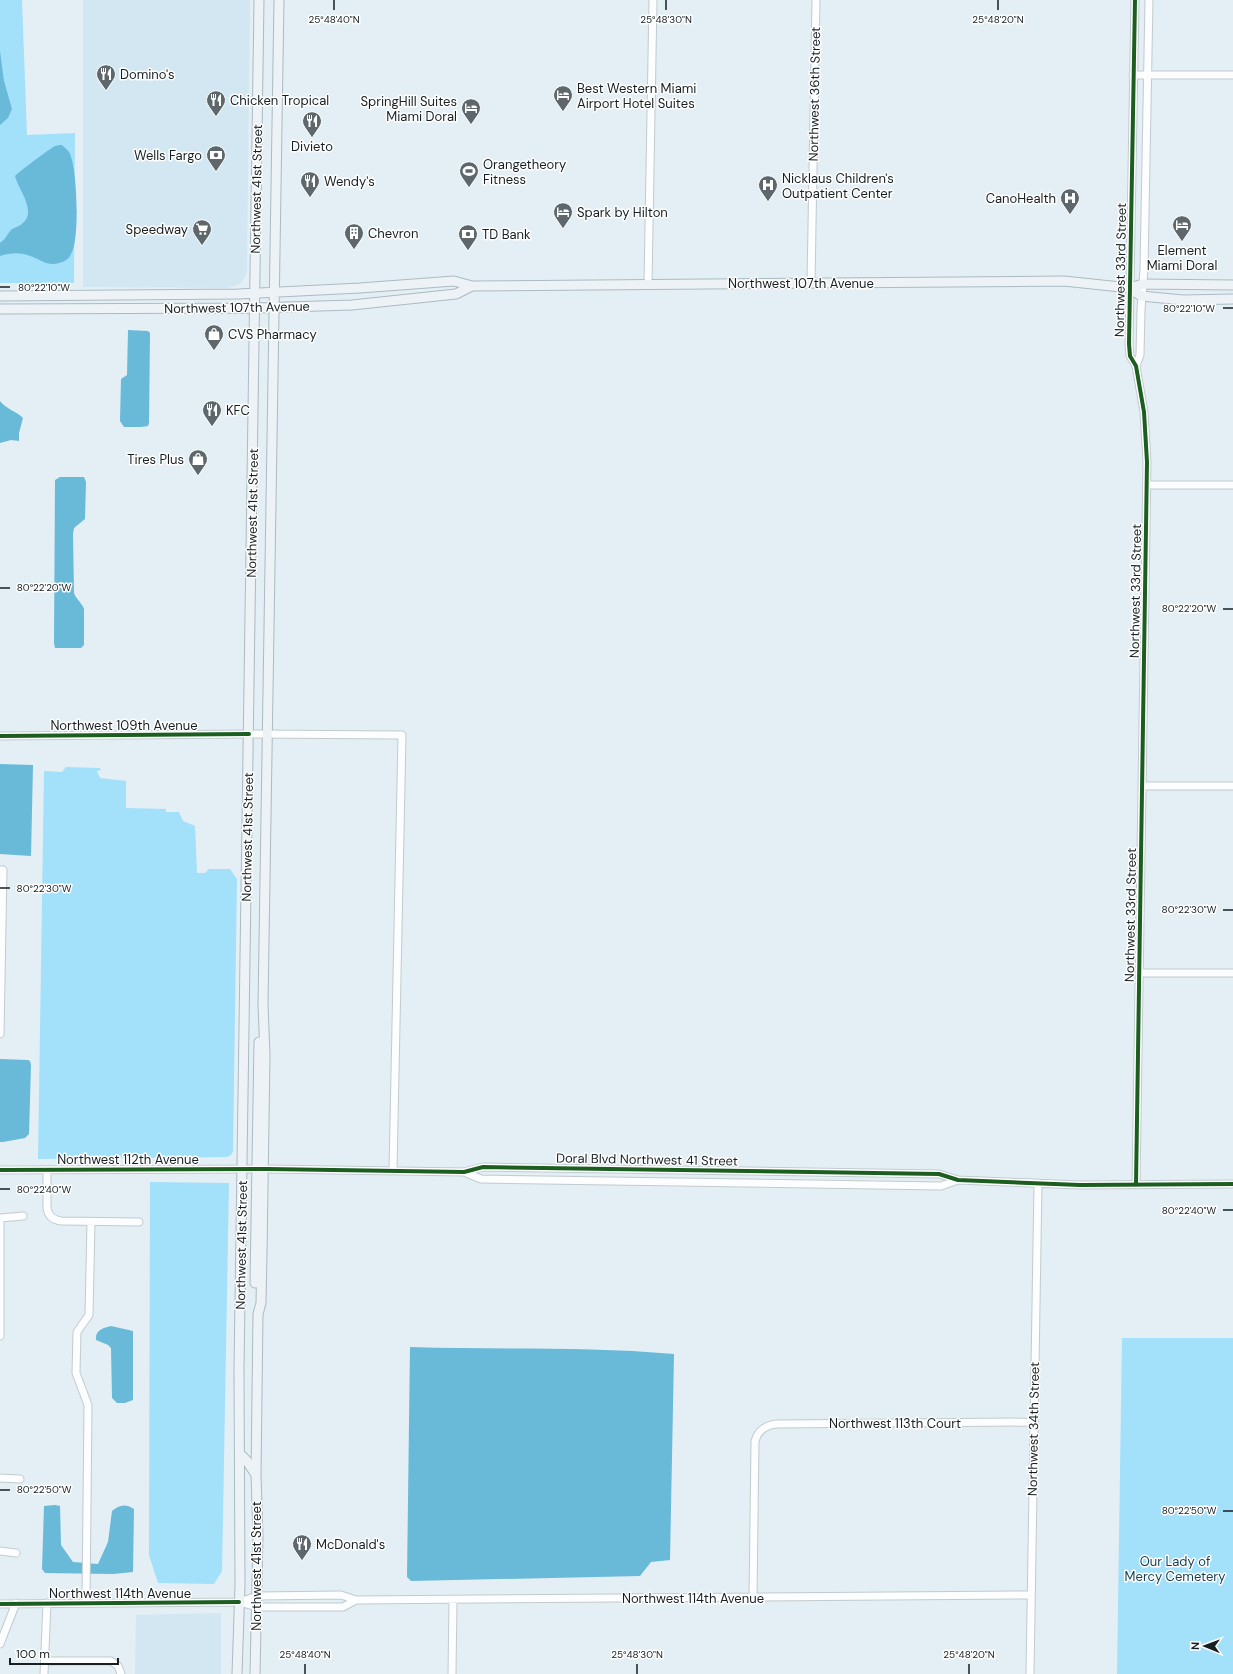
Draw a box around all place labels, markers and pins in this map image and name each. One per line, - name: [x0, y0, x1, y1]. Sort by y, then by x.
- restaurant icon: Domino's: [95, 63, 117, 91]
- place label: Domino's: [120, 66, 175, 83]
- place label: Best Western Miami Airport Hotel Suites: [577, 80, 696, 112]
- hotel icon: Best Western Miami Airport Hotel Suites: [552, 84, 574, 112]
- restaurant icon: Chicken Tropical: [205, 89, 227, 117]
- place label: Chicken Tropical: [230, 92, 329, 109]
- place label: SpringHill Suites Miami Doral: [361, 93, 457, 125]
- hotel icon: SpringHill Suites Miami Doral: [460, 97, 482, 125]
- restaurant icon: Divieto: [301, 110, 323, 138]
- place label: Divieto: [291, 138, 333, 155]
- bank icon: Wells Fargo: [205, 144, 227, 172]
- place label: Wells Fargo: [134, 147, 202, 164]
- place label: Orangetheory Fitness: [483, 156, 566, 188]
- sports icon: Orangetheory Fitness: [458, 160, 480, 188]
- restaurant icon: Wendy's: [299, 170, 321, 198]
- place label: Nicklaus Children's Outpatient Center: [782, 170, 894, 202]
- place label: Wendy's: [324, 173, 375, 190]
- hospital icon: Nicklaus Children's Outpatient Center: [757, 174, 779, 202]
- hospital icon: CanoHealth: [1059, 187, 1081, 215]
- place label: CanoHealth: [986, 190, 1056, 207]
- hotel icon: Spark by Hilton: [552, 201, 574, 229]
- place label: Spark by Hilton: [577, 204, 668, 221]
- hotel icon: Element Miami Doral: [1171, 214, 1193, 242]
- supermarket icon: Speedway: [191, 218, 213, 246]
- place label: Speedway: [126, 221, 188, 238]
- building icon: Chevron: [343, 222, 365, 250]
- bank icon: TD Bank: [457, 223, 479, 251]
- place label: Chevron: [368, 225, 419, 242]
- place label: TD Bank: [482, 226, 531, 243]
- place label: Element Miami Doral: [1147, 242, 1217, 274]
- shop icon: CVS Pharmacy: [203, 323, 225, 351]
- place label: CVS Pharmacy: [228, 326, 317, 343]
- restaurant icon: KFC: [201, 399, 223, 427]
- place label: KFC: [226, 402, 250, 419]
- shop icon: Tires Plus: [187, 448, 209, 476]
- place label: Tires Plus: [127, 451, 184, 468]
- restaurant icon: McDonald's: [291, 1533, 313, 1561]
- place label: McDonald's: [316, 1536, 385, 1553]

